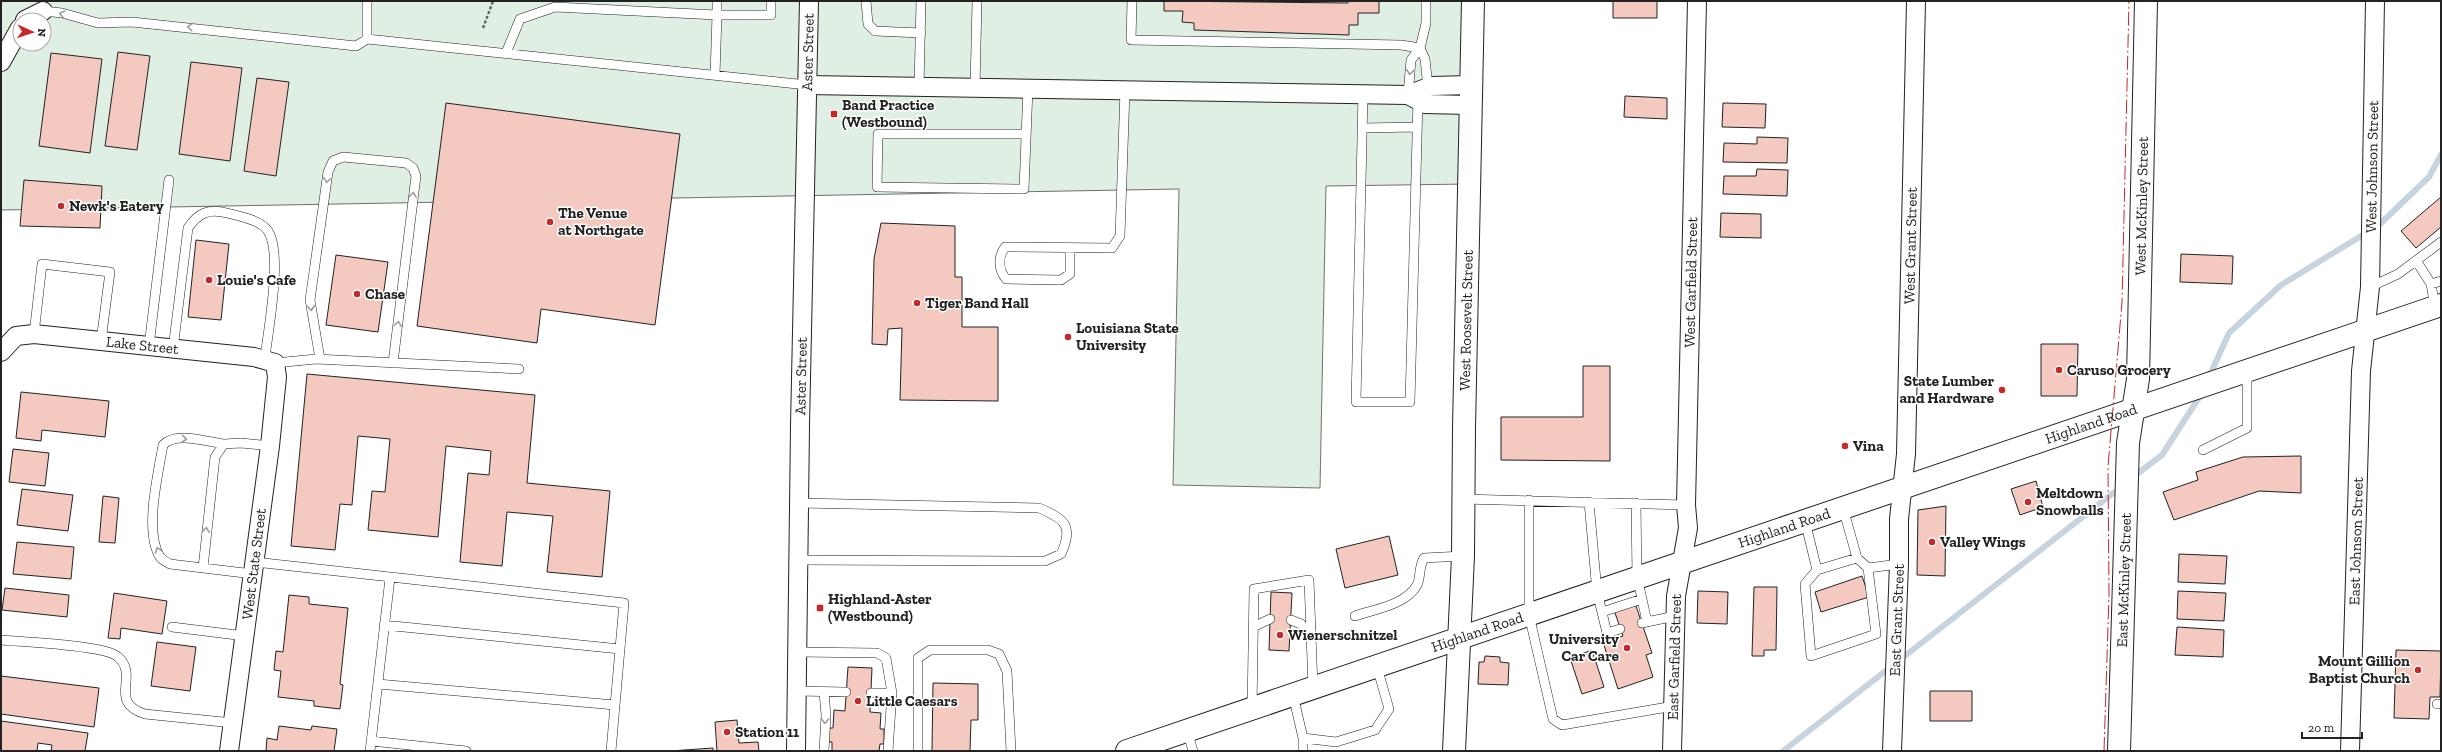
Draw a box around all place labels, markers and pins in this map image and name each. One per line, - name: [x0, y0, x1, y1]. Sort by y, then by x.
- place label: Band Practice (Westbound): [842, 96, 934, 131]
- marker: Band Practice (Westbound): [829, 109, 839, 119]
- place label: Newk's Eatery: [69, 197, 164, 215]
- marker: Newk's Eatery: [56, 201, 66, 211]
- place label: The Venue at Northgate: [558, 204, 644, 239]
- marker: The Venue at Northgate: [545, 217, 555, 227]
- place label: Louie's Cafe: [217, 271, 296, 289]
- marker: Louie's Cafe: [204, 275, 214, 285]
- place label: Chase: [365, 285, 405, 303]
- marker: Chase: [352, 289, 362, 299]
- place label: Tiger Band Hall: [925, 294, 1029, 312]
- marker: Tiger Band Hall: [912, 298, 922, 308]
- place label: Louisiana State University: [1076, 319, 1179, 354]
- marker: Louisiana State University: [1063, 332, 1073, 342]
- place label: Caruso Grocery: [2067, 361, 2171, 379]
- marker: Caruso Grocery: [2054, 365, 2064, 375]
- place label: State Lumber and Hardware: [1899, 372, 1994, 407]
- marker: State Lumber and Hardware: [1997, 385, 2007, 395]
- place label: Vina: [1853, 437, 1884, 455]
- marker: Vina: [1840, 441, 1850, 451]
- place label: Meltdown Snowballs: [2036, 484, 2104, 519]
- marker: Meltdown Snowballs: [2023, 497, 2033, 507]
- place label: Valley Wings: [1940, 533, 2026, 551]
- marker: Valley Wings: [1927, 537, 1937, 547]
- place label: Highland-Aster (Westbound): [828, 590, 932, 625]
- marker: Highland-Aster (Westbound): [815, 603, 825, 613]
- place label: Wienerschnitzel: [1288, 626, 1398, 644]
- marker: Wienerschnitzel: [1275, 630, 1285, 640]
- place label: University Car Care: [1549, 630, 1619, 665]
- marker: University Car Care: [1622, 643, 1632, 653]
- place label: Mount Gillion Baptist Church: [2309, 652, 2410, 687]
- marker: Mount Gillion Baptist Church: [2413, 665, 2423, 675]
- place label: Little Caesars: [866, 692, 958, 710]
- marker: Little Caesars: [853, 696, 863, 706]
- place label: Station 11: [735, 723, 799, 741]
- marker: Station 11: [722, 727, 732, 737]

